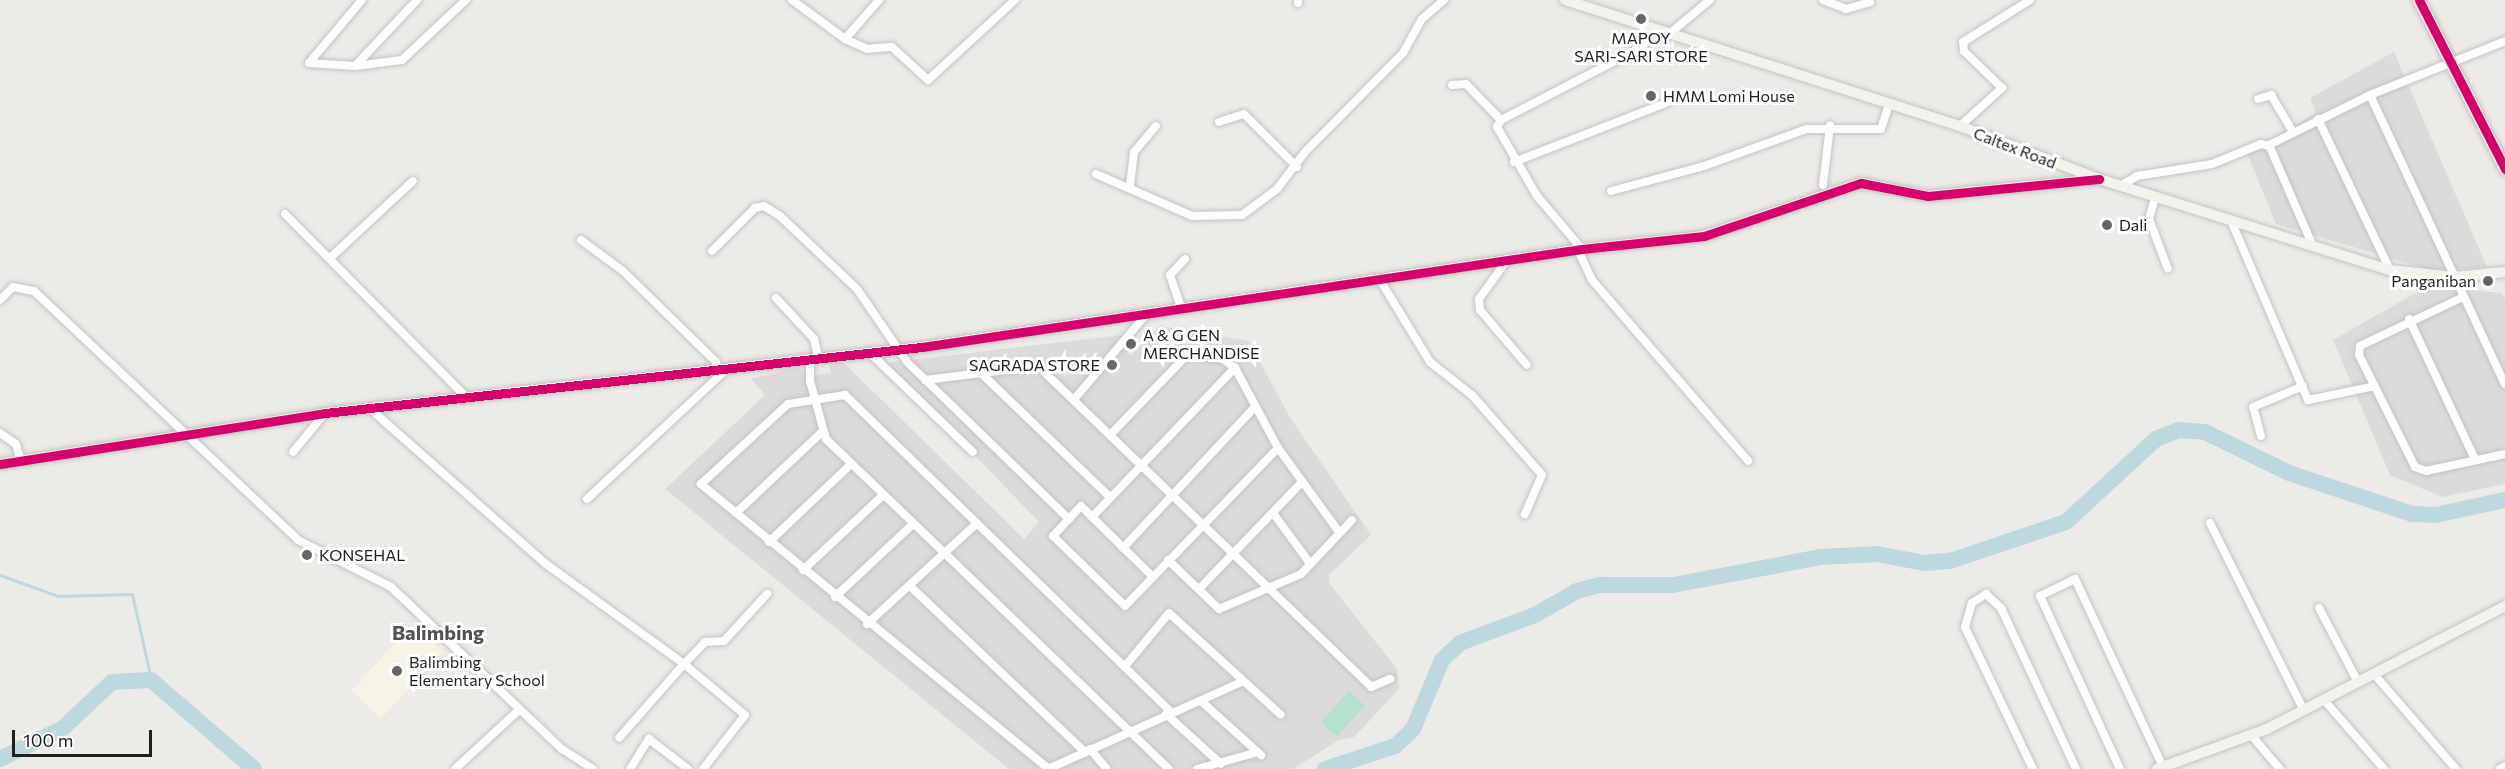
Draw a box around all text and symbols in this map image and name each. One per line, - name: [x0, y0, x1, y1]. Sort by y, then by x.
- marker: MAPOY SARI-SARI STORE: [1634, 12, 1648, 26]
- place label: MAPOY SARI-SARI STORE: [1574, 28, 1708, 66]
- place label: HMM Lomi House: [1663, 86, 1795, 106]
- marker: HMM Lomi House: [1644, 89, 1658, 103]
- street label: Caltex Road: [1971, 123, 2059, 173]
- place label: Dali: [2119, 215, 2147, 235]
- marker: Dali: [2100, 218, 2114, 232]
- place label: Panganiban: [2391, 271, 2476, 291]
- marker: Panganiban: [2481, 274, 2495, 288]
- place label: A & G GEN MERCHANDISE: [1143, 325, 1259, 363]
- marker: A & G GEN MERCHANDISE: [1124, 337, 1138, 351]
- place label: SAGRADA STORE: [969, 355, 1100, 375]
- marker: SAGRADA STORE: [1105, 358, 1119, 372]
- place label: KONSEHAL: [319, 545, 405, 565]
- marker: KONSEHAL: [300, 548, 314, 562]
- district label: Balimbing: [392, 620, 484, 644]
- place label: Balimbing Elementary School: [409, 652, 545, 690]
- marker: Balimbing Elementary School: [390, 664, 404, 678]
- scale bar: [15, 718, 154, 756]
- text: 100 m: [23, 729, 73, 751]

